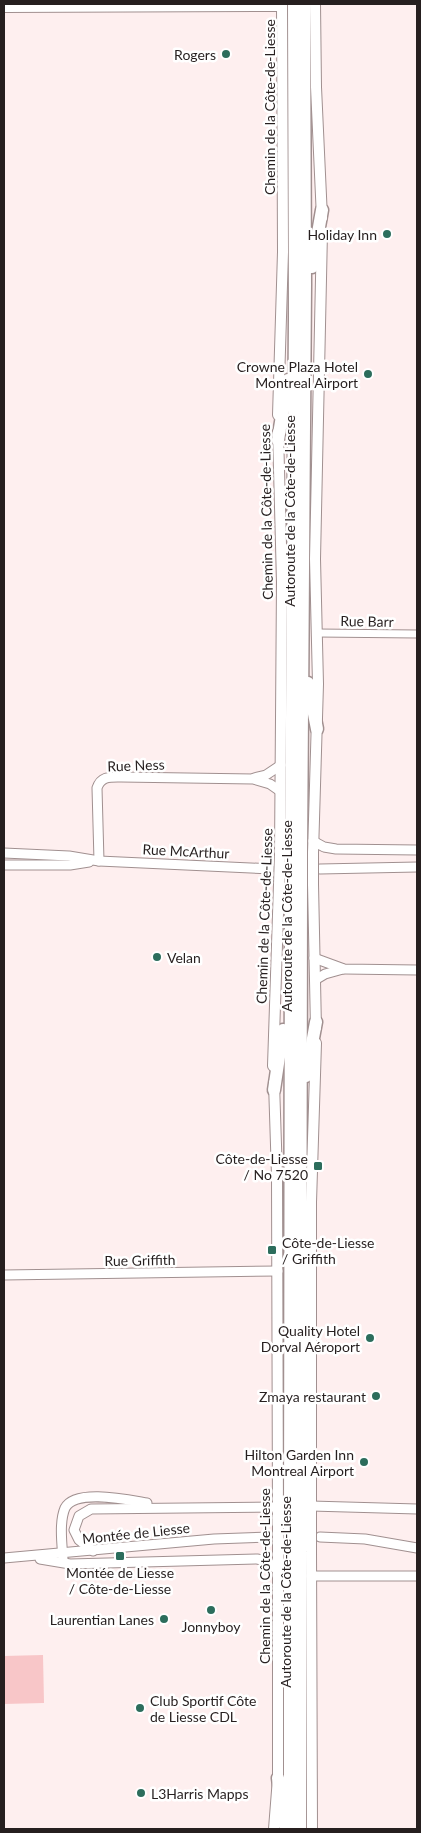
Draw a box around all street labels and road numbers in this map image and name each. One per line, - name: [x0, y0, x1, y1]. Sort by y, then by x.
- street label: Chemin de la Côte-de-Liesse: [261, 19, 278, 195]
- street label: Autoroute de la Côte-de-Liesse: [281, 415, 298, 607]
- street label: Chemin de la Côte-de-Liesse: [256, 424, 276, 600]
- street label: Rue Barr: [340, 612, 394, 630]
- street label: Rue Ness: [107, 756, 165, 774]
- street label: Autoroute de la Côte-de-Liesse: [278, 820, 295, 1012]
- street label: Chemin de la Côte-de-Liesse: [252, 828, 276, 1004]
- street label: Rue McArthur: [142, 840, 230, 862]
- street label: Rue Griffith: [104, 1251, 176, 1269]
- street label: Chemin de la Côte-de-Liesse: [256, 1488, 273, 1664]
- street label: Autoroute de la Côte-de-Liesse: [277, 1496, 294, 1688]
- street label: Montée de Liesse: [81, 1519, 191, 1547]

